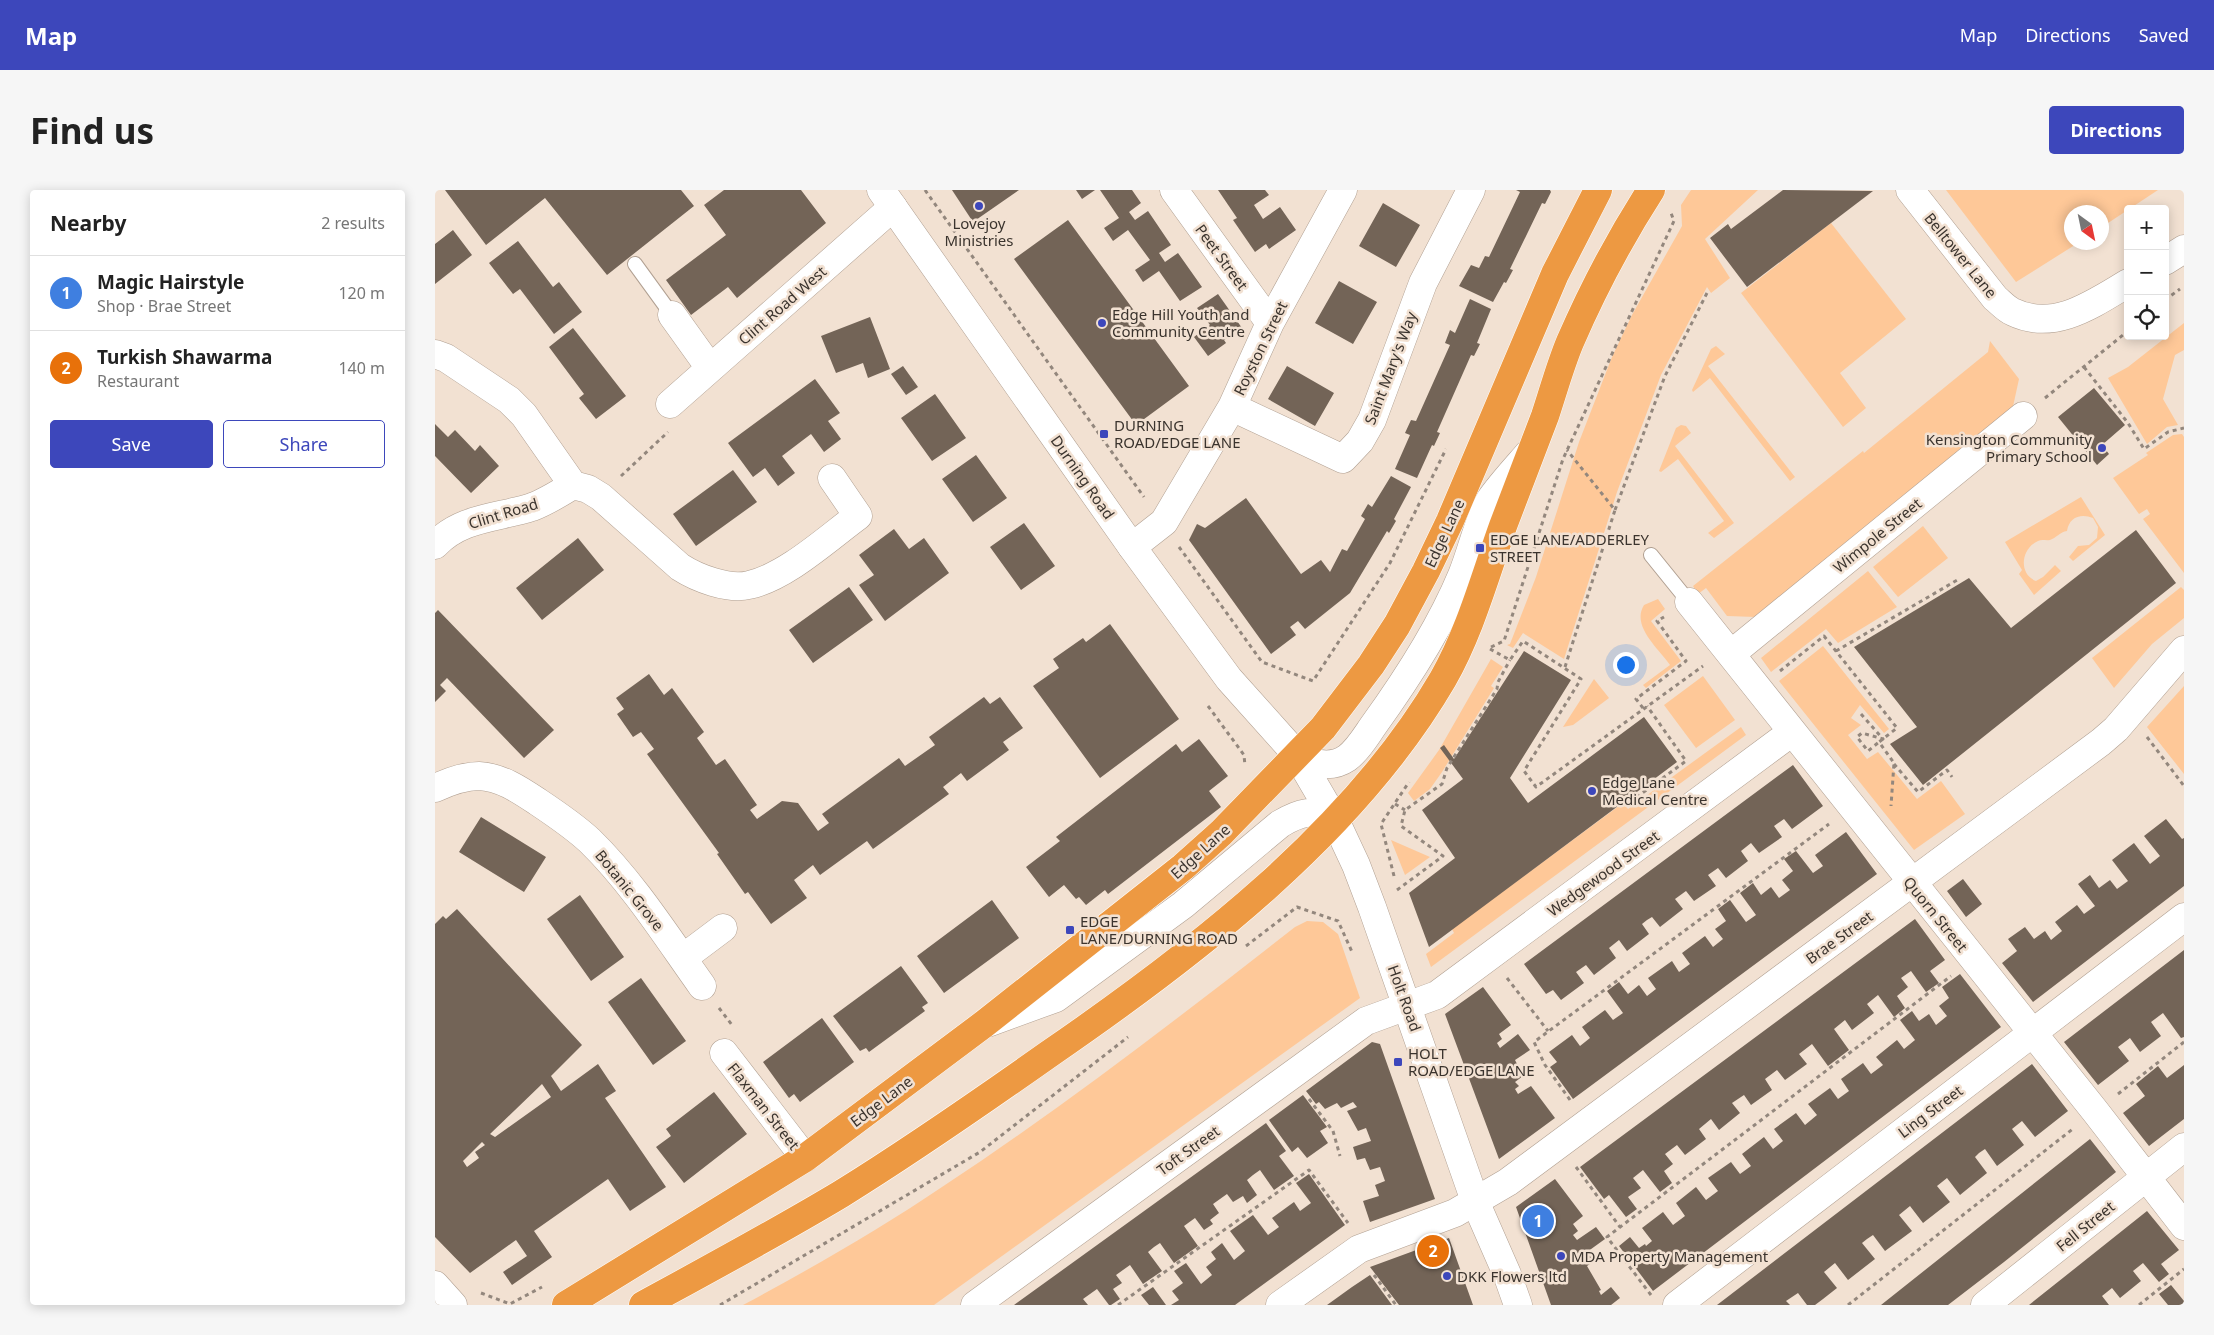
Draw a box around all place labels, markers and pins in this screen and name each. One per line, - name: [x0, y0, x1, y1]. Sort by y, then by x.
- marker: Lovejoy Ministries: [973, 200, 985, 212]
- place label: Lovejoy Ministries: [945, 213, 1013, 250]
- place label: Edge Hill Youth and Community Centre: [1112, 304, 1249, 341]
- marker: Edge Hill Youth and Community Centre: [1096, 317, 1108, 329]
- place label: DURNING ROAD/EDGE LANE: [1114, 415, 1241, 452]
- marker: DURNING ROAD/EDGE LANE: [1098, 428, 1110, 440]
- place label: Kensington Community Primary School: [1926, 429, 2092, 466]
- marker: Kensington Community Primary School: [2096, 442, 2108, 454]
- place label: EDGE LANE/ADDERLEY STREET: [1490, 529, 1650, 566]
- marker: EDGE LANE/ADDERLEY STREET: [1474, 542, 1486, 554]
- place label: Edge Lane Medical Centre: [1602, 772, 1708, 809]
- marker: Edge Lane Medical Centre: [1586, 785, 1598, 797]
- place label: EDGE LANE/DURNING ROAD: [1080, 911, 1238, 948]
- marker: EDGE LANE/DURNING ROAD: [1064, 924, 1076, 936]
- place label: HOLT ROAD/EDGE LANE: [1408, 1043, 1535, 1080]
- marker: HOLT ROAD/EDGE LANE: [1392, 1056, 1404, 1068]
- pin: 1: [1522, 1202, 1554, 1240]
- pin: 2: [1417, 1232, 1449, 1270]
- place label: MDA Property Management: [1571, 1246, 1769, 1266]
- marker: MDA Property Management: [1555, 1250, 1567, 1262]
- place label: DKK Flowers ltd: [1457, 1266, 1567, 1286]
- marker: DKK Flowers ltd: [1441, 1270, 1453, 1282]

